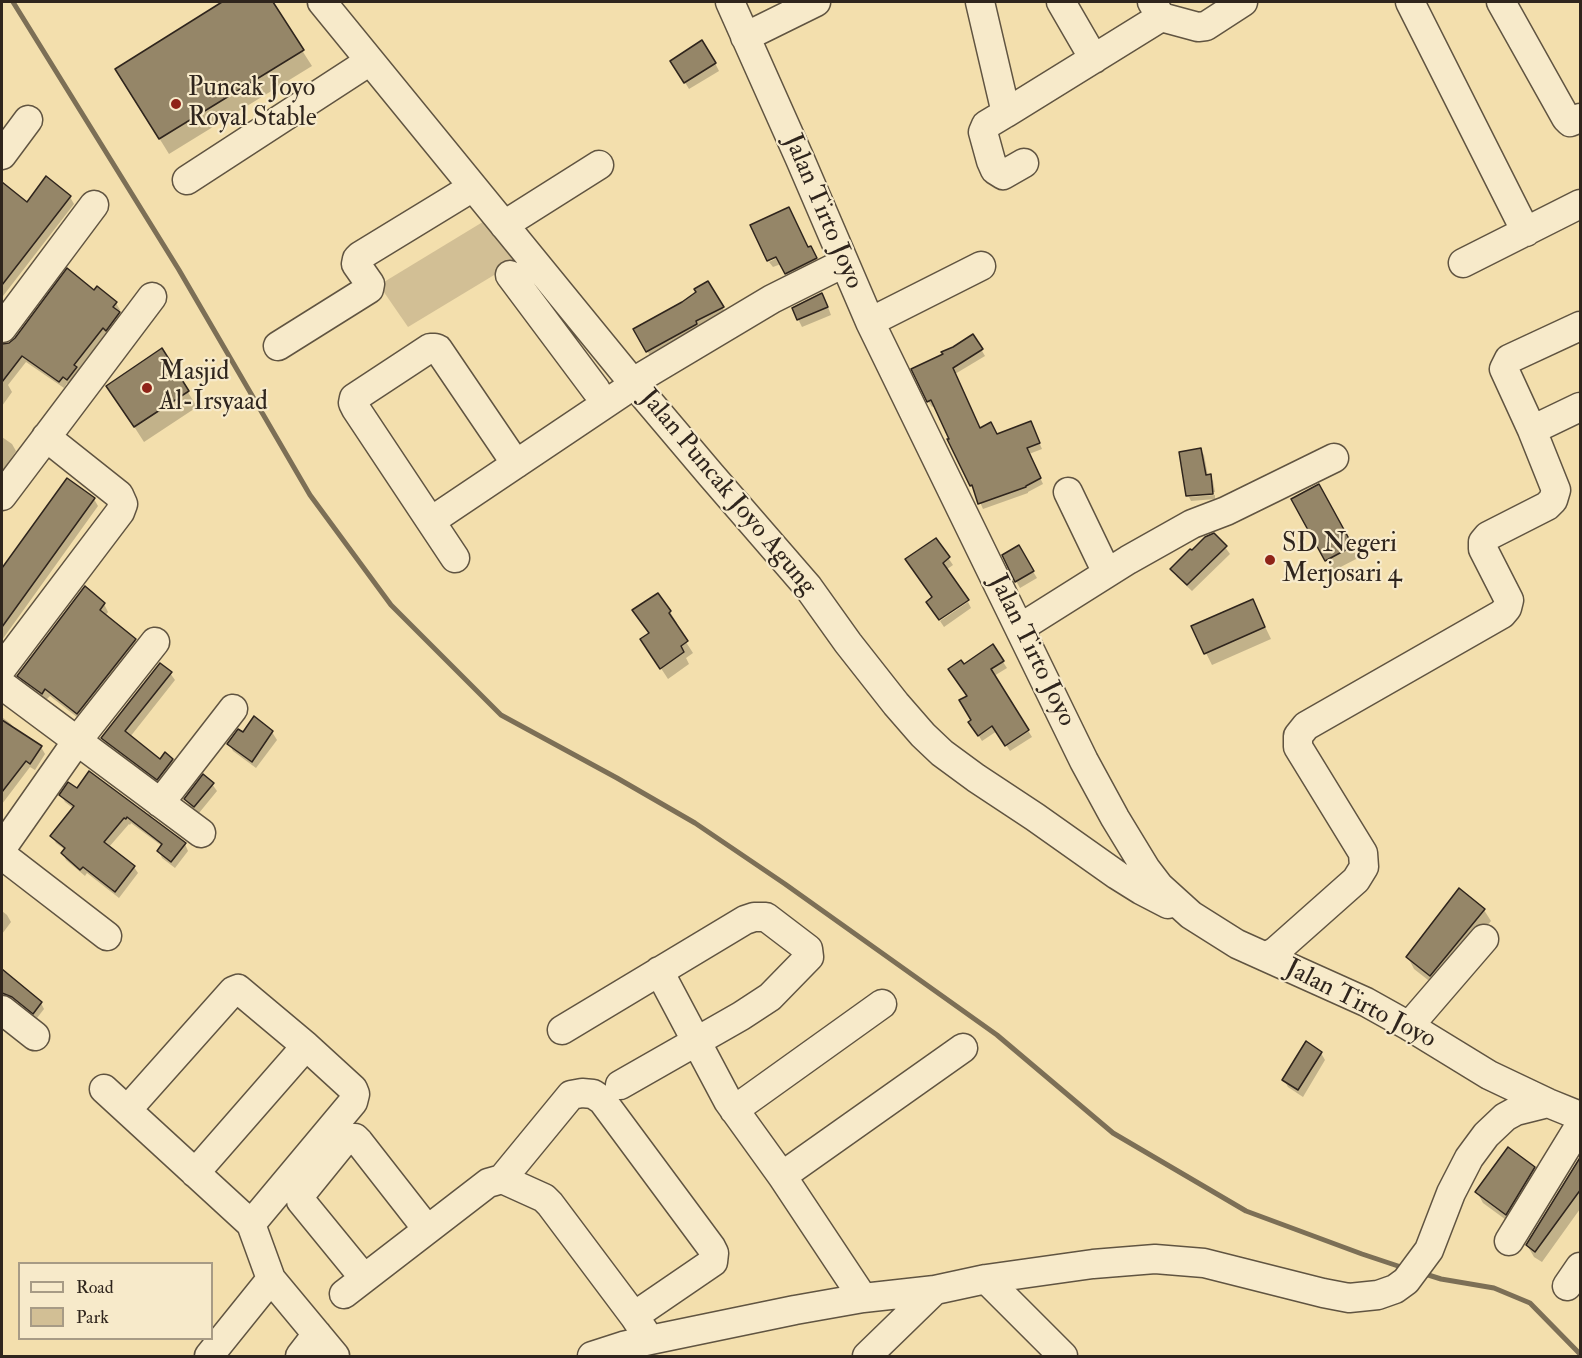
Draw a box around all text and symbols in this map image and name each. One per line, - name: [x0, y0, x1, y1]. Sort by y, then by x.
- place label: Puncak Joyo Royal Stable: [188, 73, 317, 134]
- marker: Puncak Joyo Royal Stable: [169, 97, 183, 111]
- street label: Jalan Tirto Joyo: [775, 130, 869, 294]
- place label: Masjid Al-Irsyaad: [159, 357, 268, 418]
- marker: Masjid Al-Irsyaad: [140, 381, 154, 395]
- street label: Jalan Puncak Joyo Agung: [632, 384, 822, 602]
- place label: SD Negeri Merjosari 4: [1282, 529, 1402, 590]
- marker: SD Negeri Merjosari 4: [1263, 553, 1277, 567]
- street label: Jalan Tirto Joyo: [981, 570, 1081, 732]
- street label: Jalan Tirto Joyo: [1279, 954, 1441, 1056]
- legend: [18, 1262, 213, 1340]
- text: Road: [76, 1276, 114, 1299]
- text: Park: [76, 1306, 109, 1329]

